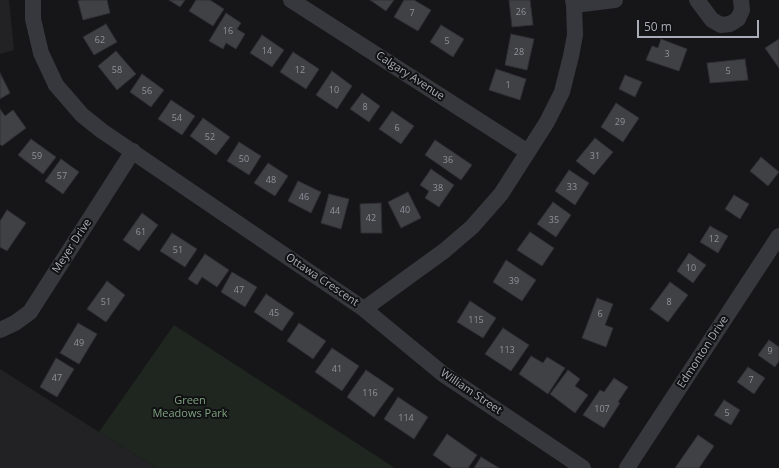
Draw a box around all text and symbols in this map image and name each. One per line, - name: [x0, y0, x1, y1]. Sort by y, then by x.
- house number: 26: [516, 7, 526, 17]
- house number: 7: [409, 8, 415, 18]
- scale bar: [639, 12, 761, 38]
- text: 50 m: [644, 18, 672, 35]
- house number: 16: [223, 26, 233, 36]
- house number: 62: [95, 35, 105, 45]
- house number: 5: [444, 36, 450, 46]
- house number: 14: [262, 46, 272, 56]
- house number: 28: [514, 47, 524, 57]
- street label: Calgary Avenue: [373, 49, 447, 103]
- house number: 3: [664, 49, 670, 59]
- house number: 58: [112, 65, 122, 75]
- house number: 12: [295, 65, 305, 75]
- house number: 5: [725, 66, 731, 76]
- house number: 1: [505, 80, 511, 90]
- house number: 10: [329, 85, 339, 95]
- house number: 56: [142, 86, 152, 96]
- house number: 8: [362, 102, 368, 112]
- house number: 54: [172, 113, 182, 123]
- house number: 29: [615, 117, 625, 127]
- house number: 6: [394, 123, 400, 133]
- house number: 52: [205, 132, 215, 142]
- house number: 59: [32, 151, 42, 161]
- house number: 31: [590, 151, 600, 161]
- house number: 50: [239, 154, 249, 164]
- house number: 36: [443, 155, 453, 165]
- house number: 57: [57, 171, 67, 181]
- house number: 48: [266, 175, 276, 185]
- house number: 33: [567, 182, 577, 192]
- house number: 38: [433, 183, 443, 193]
- house number: 46: [299, 192, 309, 202]
- house number: 40: [400, 205, 410, 215]
- house number: 44: [330, 206, 340, 216]
- house number: 42: [366, 213, 376, 223]
- house number: 35: [549, 215, 559, 225]
- street label: Meyer Drive: [50, 216, 94, 276]
- house number: 61: [136, 227, 146, 237]
- house number: 12: [709, 234, 719, 244]
- house number: 51: [173, 245, 183, 255]
- street label: Ottawa Crescent: [283, 251, 361, 309]
- house number: 10: [686, 263, 696, 273]
- house number: 39: [509, 276, 519, 286]
- house number: 47: [234, 285, 244, 295]
- house number: 51: [101, 297, 111, 307]
- house number: 8: [666, 297, 672, 307]
- house number: 45: [269, 308, 279, 318]
- house number: 6: [597, 309, 603, 319]
- street label: Edmonton Drive: [675, 313, 731, 391]
- house number: 115: [468, 315, 484, 325]
- house number: 49: [74, 338, 84, 348]
- house number: 113: [499, 345, 515, 355]
- house number: 9: [767, 346, 773, 356]
- house number: 41: [332, 364, 342, 374]
- street label: William Street: [438, 367, 504, 417]
- house number: 47: [52, 373, 62, 383]
- house number: 7: [748, 375, 754, 385]
- house number: 116: [362, 388, 378, 398]
- park label: Green Meadows Park: [152, 394, 228, 420]
- house number: 107: [594, 404, 610, 414]
- house number: 5: [724, 408, 730, 418]
- house number: 114: [398, 413, 414, 423]

